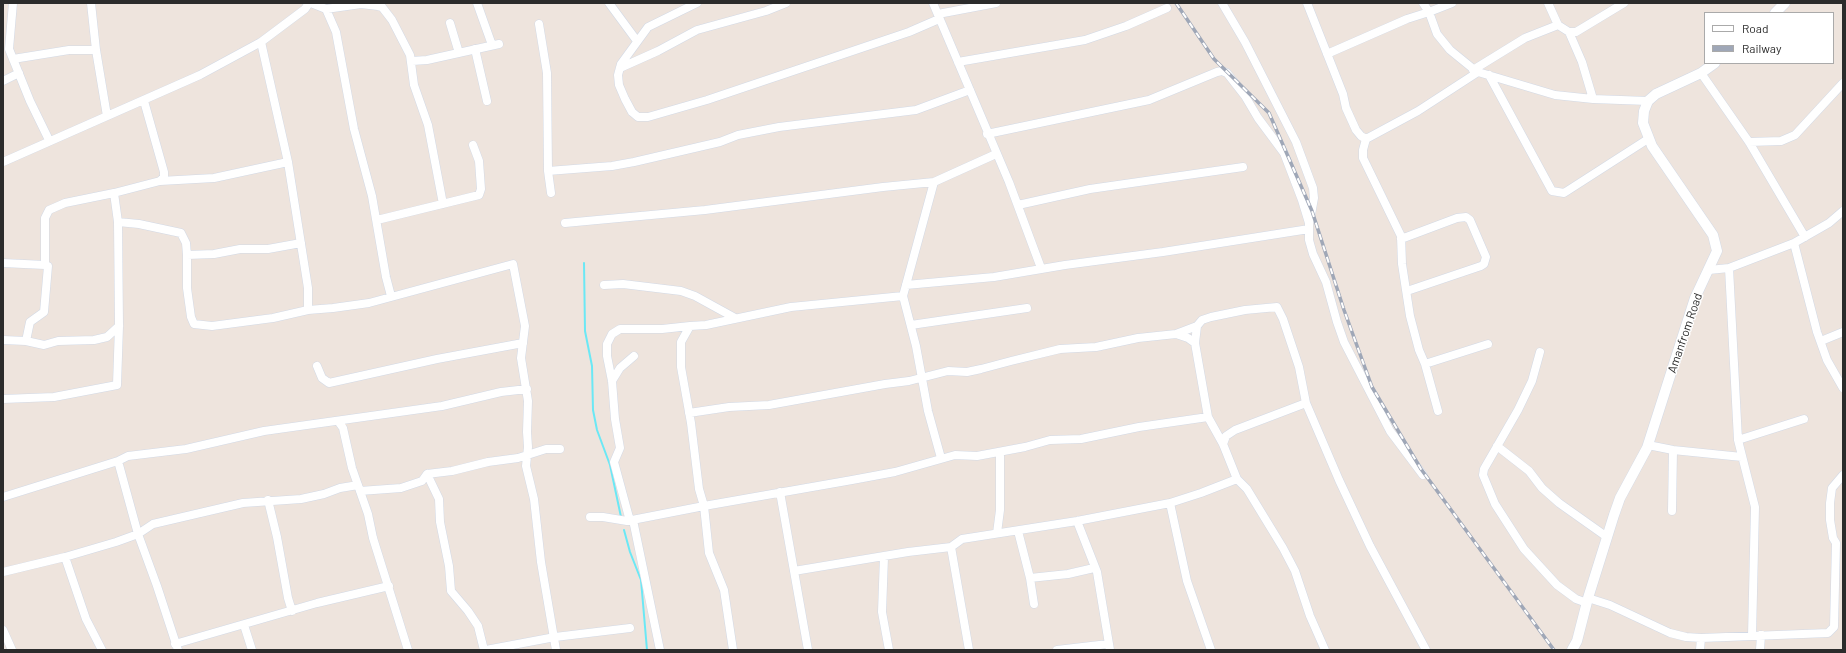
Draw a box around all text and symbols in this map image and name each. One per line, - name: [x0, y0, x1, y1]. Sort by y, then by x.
- legend: [1704, 12, 1834, 64]
- text: Road: [1742, 21, 1769, 35]
- text: Railway: [1742, 41, 1781, 55]
- street label: Amanfrom Road: [1665, 291, 1705, 375]

